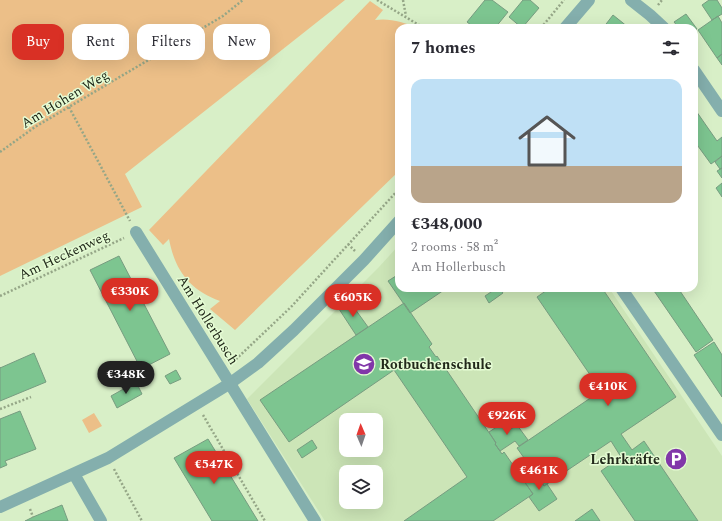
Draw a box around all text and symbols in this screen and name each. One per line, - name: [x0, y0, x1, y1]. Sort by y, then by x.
- chip: Buy: [12, 24, 64, 60]
- chip: Rent: [72, 24, 129, 60]
- chip: Filters: [137, 24, 205, 60]
- chip: New: [213, 24, 270, 60]
- text: 7 homes: [411, 35, 476, 61]
- icon: filters: [660, 37, 682, 59]
- street label: Am Hohen Weg: [17, 64, 113, 134]
- icon: home: [511, 105, 583, 177]
- text: €348,000: [411, 211, 482, 237]
- street label: Am Heckenweg: [15, 225, 113, 285]
- text: 2 rooms · 58 m²: [411, 237, 498, 257]
- text: Am Hollerbusch: [411, 257, 506, 277]
- street label: Am Hollerbusch: [172, 271, 244, 369]
- pin: €330K: [102, 278, 158, 312]
- text: €330K: [110, 281, 150, 301]
- pin: €605K: [325, 284, 381, 318]
- text: €605K: [333, 287, 373, 307]
- school or university icon: Rotbuchenschule: [351, 351, 377, 377]
- place label: Rotbuchenschule: [380, 354, 492, 375]
- pin: €348K: [98, 361, 154, 395]
- text: €348K: [106, 364, 146, 384]
- pin: €410K: [580, 373, 636, 407]
- text: €410K: [588, 376, 628, 396]
- pin: €926K: [479, 402, 535, 436]
- text: €926K: [487, 405, 527, 425]
- north arrow: [339, 413, 383, 457]
- map controls: [339, 413, 383, 509]
- parking icon: Lehrkräfte: [663, 446, 689, 472]
- place label: Lehrkräfte: [590, 449, 660, 470]
- pin: €547K: [186, 451, 242, 485]
- text: €547K: [194, 454, 234, 474]
- pin: €461K: [511, 457, 567, 491]
- text: €461K: [519, 460, 559, 480]
- button: layers: [339, 465, 383, 509]

